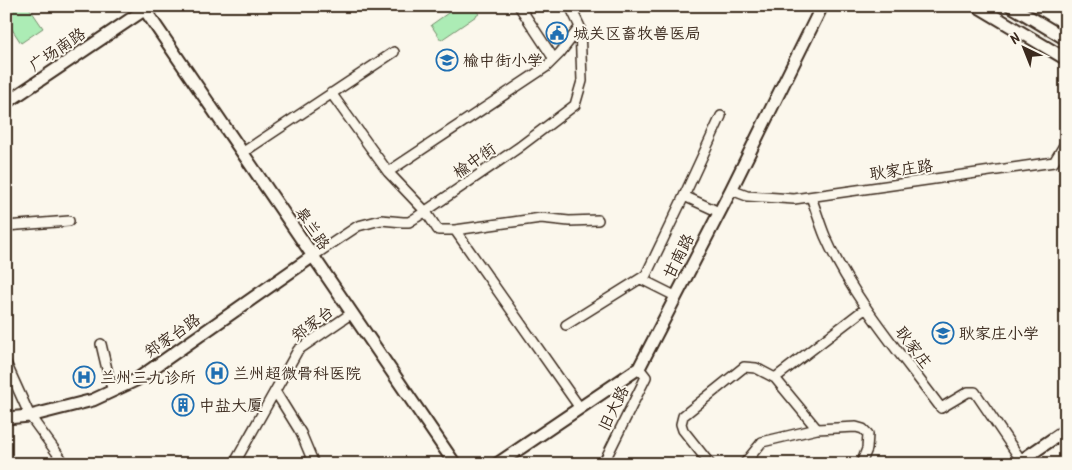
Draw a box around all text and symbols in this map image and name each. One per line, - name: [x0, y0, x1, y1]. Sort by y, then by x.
- public building icon: 城关区畜牧兽医局: [545, 21, 569, 45]
- street label: 广场南路: [24, 22, 91, 79]
- place label: 城关区畜牧兽医局: [573, 22, 701, 47]
- north arrow: [1000, 22, 1050, 72]
- text: N: [1005, 28, 1027, 50]
- school or university icon: 榆中街小学: [435, 48, 459, 72]
- place label: 榆中街小学: [463, 49, 543, 74]
- street label: 榆中街: [448, 137, 502, 185]
- street label: 耿家庄路: [868, 154, 935, 187]
- street label: 皋兰路: [288, 202, 336, 256]
- street label: 甘南路: [657, 230, 701, 284]
- street label: 郑家台: [286, 300, 340, 349]
- street label: 郑家台路: [139, 308, 206, 365]
- street label: 耿家庄: [888, 321, 937, 375]
- school or university icon: 耿家庄小学: [931, 321, 955, 345]
- place label: 耿家庄小学: [959, 322, 1039, 347]
- hospital icon: 兰州超微骨科医院: [205, 361, 229, 385]
- place label: 兰州超微骨科医院: [233, 362, 361, 387]
- hospital icon: 兰州三九诊所: [72, 365, 96, 389]
- place label: 兰州三九诊所: [100, 366, 196, 391]
- street label: 旧大路: [593, 382, 636, 436]
- building icon: 中盐大厦: [171, 393, 195, 417]
- place label: 中盐大厦: [199, 394, 263, 419]

